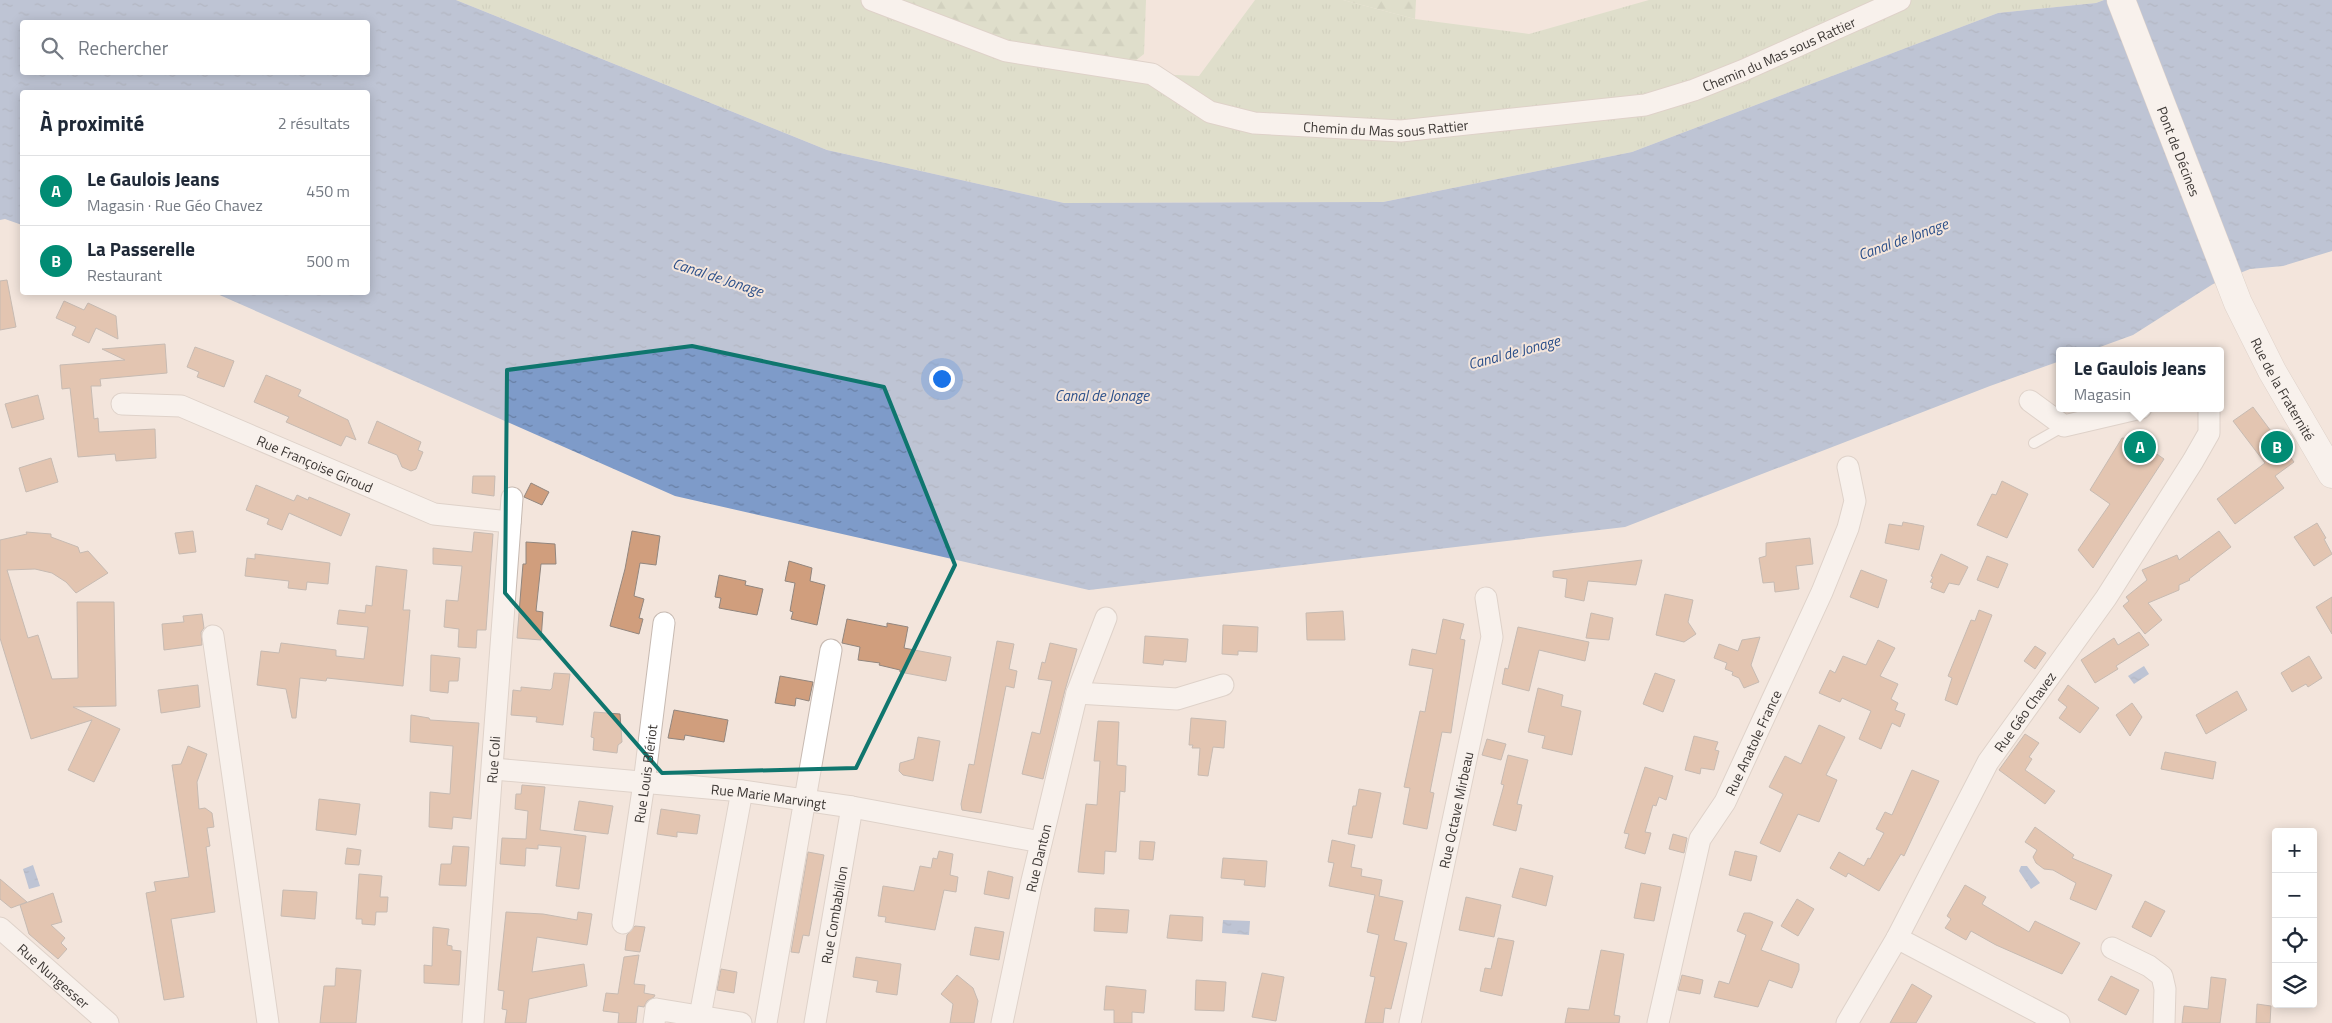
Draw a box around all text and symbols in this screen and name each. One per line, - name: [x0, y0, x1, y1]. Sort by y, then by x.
- street label: Chemin du Mas sous Rattier: [1699, 11, 1859, 96]
- search box: [20, 20, 370, 75]
- text: Rechercher: [78, 33, 168, 62]
- icon: search: [38, 34, 66, 62]
- street label: Pont de Décines: [2152, 103, 2206, 199]
- text: À proximité: [40, 107, 144, 139]
- text: 2 résultats: [278, 111, 350, 135]
- street label: Chemin du Mas sous Rattier: [1303, 113, 1470, 142]
- text: Le Gaulois Jeans: [87, 164, 219, 193]
- text: A: [51, 179, 61, 203]
- text: 450 m: [306, 179, 350, 203]
- text: Magasin · Rue Géo Chavez: [87, 193, 263, 217]
- water label: Canal de Jonage: [1855, 212, 1952, 266]
- text: La Passerelle: [87, 234, 195, 263]
- text: B: [51, 249, 61, 273]
- text: 500 m: [306, 249, 350, 273]
- water label: Canal de Jonage: [670, 251, 767, 303]
- text: Restaurant: [87, 263, 162, 287]
- water label: Canal de Jonage: [1465, 328, 1564, 375]
- street label: Rue de la Fraternité: [2246, 334, 2321, 444]
- popup: [2056, 347, 2224, 412]
- text: Le Gaulois Jeans: [2074, 353, 2206, 382]
- your location: [929, 366, 955, 392]
- text: Magasin: [2074, 382, 2131, 406]
- water label: Canal de Jonage: [1055, 384, 1150, 407]
- pin: A: [2124, 428, 2156, 466]
- pin: B: [2261, 428, 2293, 466]
- street label: Rue Françoise Giroud: [254, 429, 377, 497]
- street label: Rue Géo Chavez: [1988, 667, 2060, 756]
- street label: Rue Anatole France: [1719, 686, 1786, 799]
- street label: Rue Louis Blériot: [628, 723, 662, 824]
- street label: Rue Coli: [480, 735, 505, 784]
- street label: Rue Octave Mirbeau: [1433, 749, 1478, 870]
- street label: Rue Marie Marvingt: [710, 778, 828, 814]
- street label: Rue Danton: [1019, 821, 1056, 894]
- map controls: [2272, 828, 2317, 1008]
- button: +: [2272, 828, 2317, 873]
- street label: Rue Combabillon: [815, 864, 852, 965]
- button: −: [2272, 873, 2317, 918]
- button: locate: [2272, 918, 2317, 963]
- street label: Rue Nungesser: [13, 938, 95, 1013]
- button: layers: [2272, 963, 2317, 1008]

